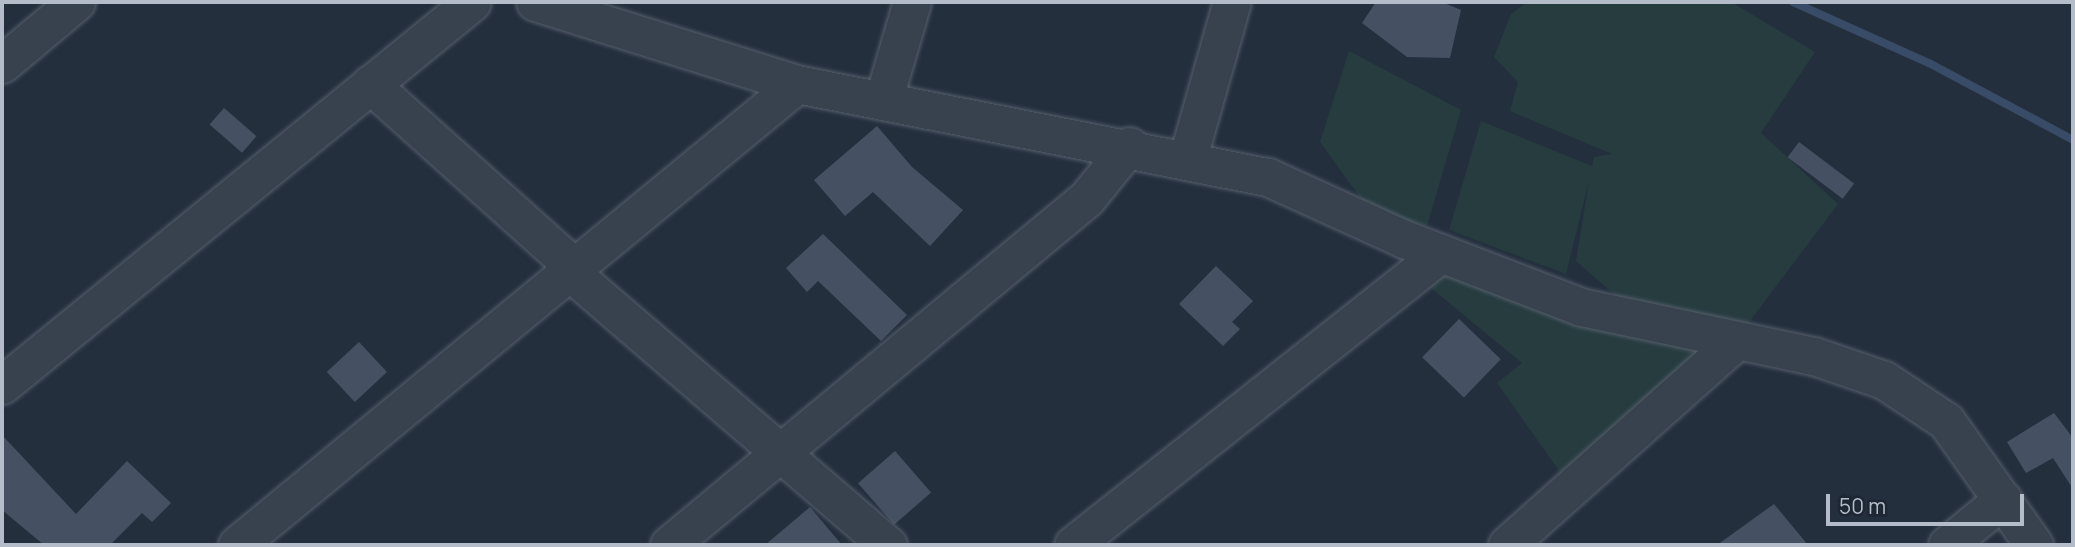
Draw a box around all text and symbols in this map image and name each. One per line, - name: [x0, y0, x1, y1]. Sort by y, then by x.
- scale bar: [1830, 480, 2028, 524]
- text: 50 m: [1839, 492, 1886, 520]

